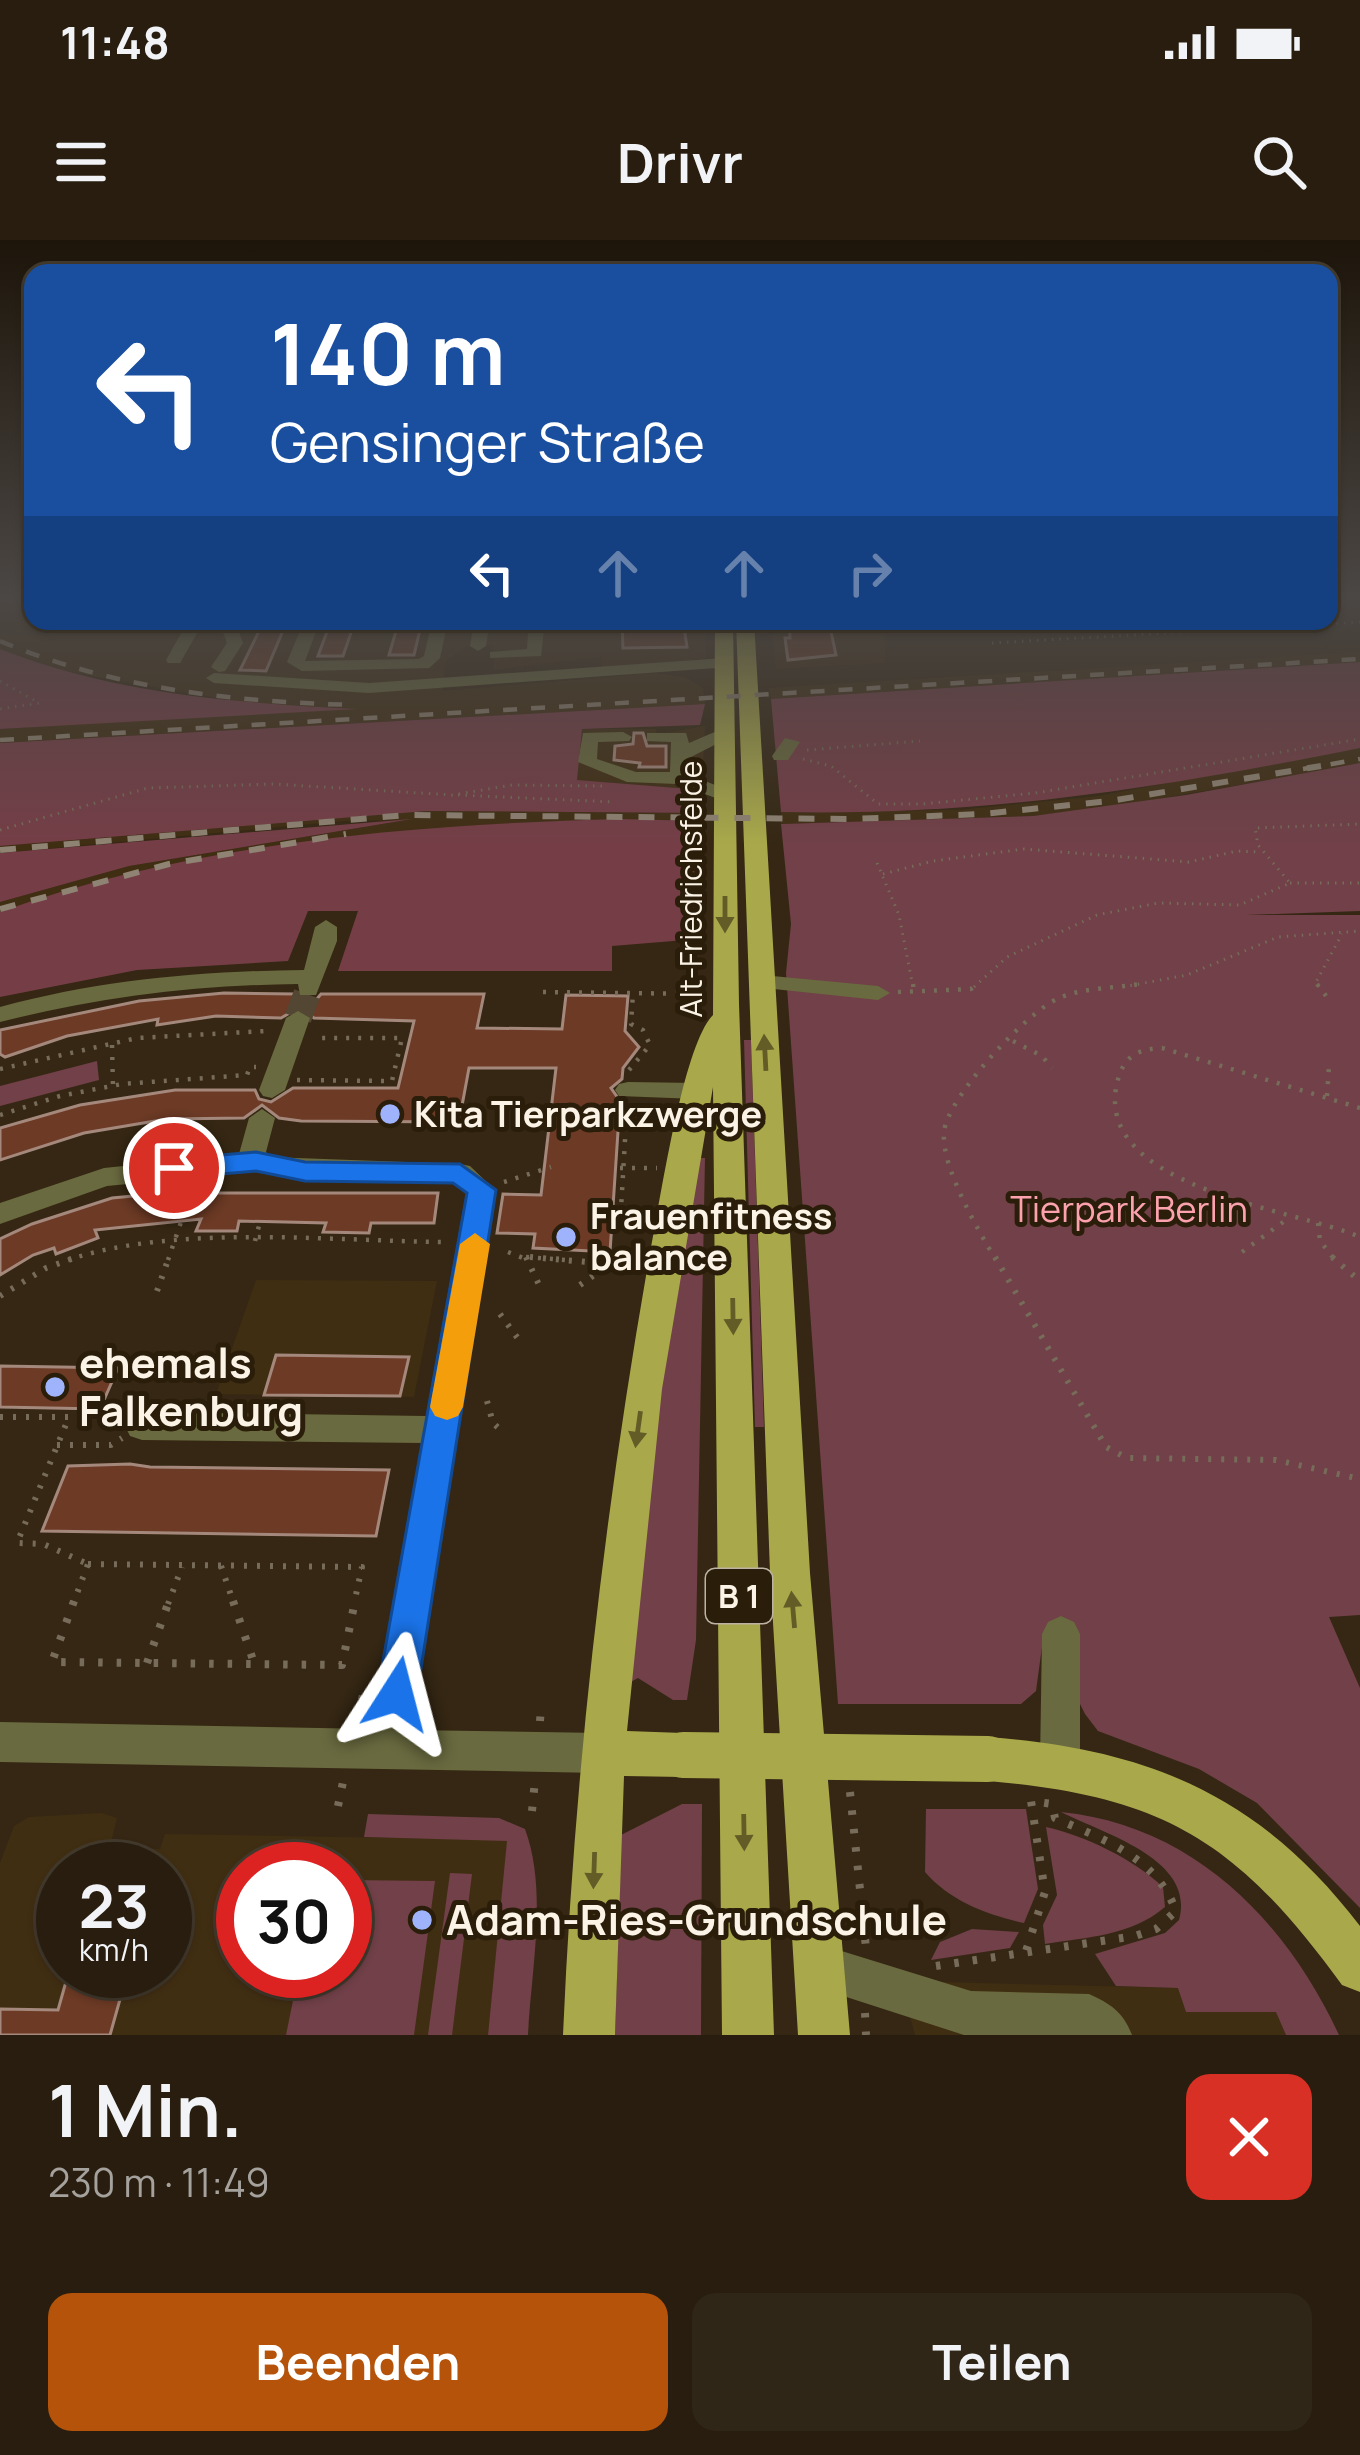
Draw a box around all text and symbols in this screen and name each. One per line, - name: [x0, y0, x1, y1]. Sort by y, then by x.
- text: 11:48: [60, 11, 170, 73]
- text: Drivr: [617, 125, 743, 199]
- icon: menu: [48, 129, 114, 195]
- icon: search: [1246, 129, 1312, 195]
- text: 140 m: [270, 295, 506, 410]
- icon: left: [72, 312, 228, 468]
- text: Gensinger Straße: [270, 404, 705, 478]
- icon: left: [459, 540, 525, 606]
- icon: ahead: [585, 540, 651, 606]
- icon: ahead: [711, 540, 777, 606]
- icon: right: [837, 540, 903, 606]
- street label: Alt-Friedrichsfelde: [670, 761, 711, 1017]
- one-way arrow: [716, 896, 735, 934]
- one-way arrow: [755, 1033, 774, 1071]
- place label: Kita Tierparkzwerge: [414, 1089, 762, 1138]
- marker: Kita Tierparkzwerge: [377, 1101, 403, 1127]
- pin: [123, 1117, 225, 1219]
- icon: arrive: [141, 1135, 207, 1201]
- park label: Tierpark Berlin: [1010, 1184, 1248, 1233]
- place label: Frauenfitness balance: [590, 1191, 832, 1281]
- marker: Frauenfitness balance: [553, 1224, 579, 1250]
- one-way arrow: [723, 1298, 743, 1336]
- place label: ehemals Falkenburg: [79, 1333, 303, 1439]
- marker: ehemals Falkenburg: [42, 1374, 68, 1400]
- one-way arrow: [628, 1410, 647, 1448]
- road number: B 1: [706, 1569, 772, 1623]
- one-way arrow: [784, 1591, 803, 1628]
- position arrow: [334, 1631, 460, 1757]
- one-way arrow: [734, 1814, 753, 1852]
- speed limit sign: 30: [216, 1842, 372, 1998]
- one-way arrow: [584, 1852, 603, 1890]
- text: 23: [79, 1864, 149, 1946]
- place label: Adam-Ries-Grundschule: [446, 1890, 947, 1948]
- marker: Adam-Ries-Grundschule: [409, 1907, 435, 1933]
- text: km/h: [79, 1929, 149, 1970]
- text: 1 Min.: [48, 2060, 243, 2159]
- button: close: [1186, 2074, 1312, 2200]
- text: 230 m · 11:49: [48, 2155, 270, 2209]
- button: Beenden: [48, 2293, 668, 2431]
- button: Teilen: [692, 2293, 1312, 2431]

